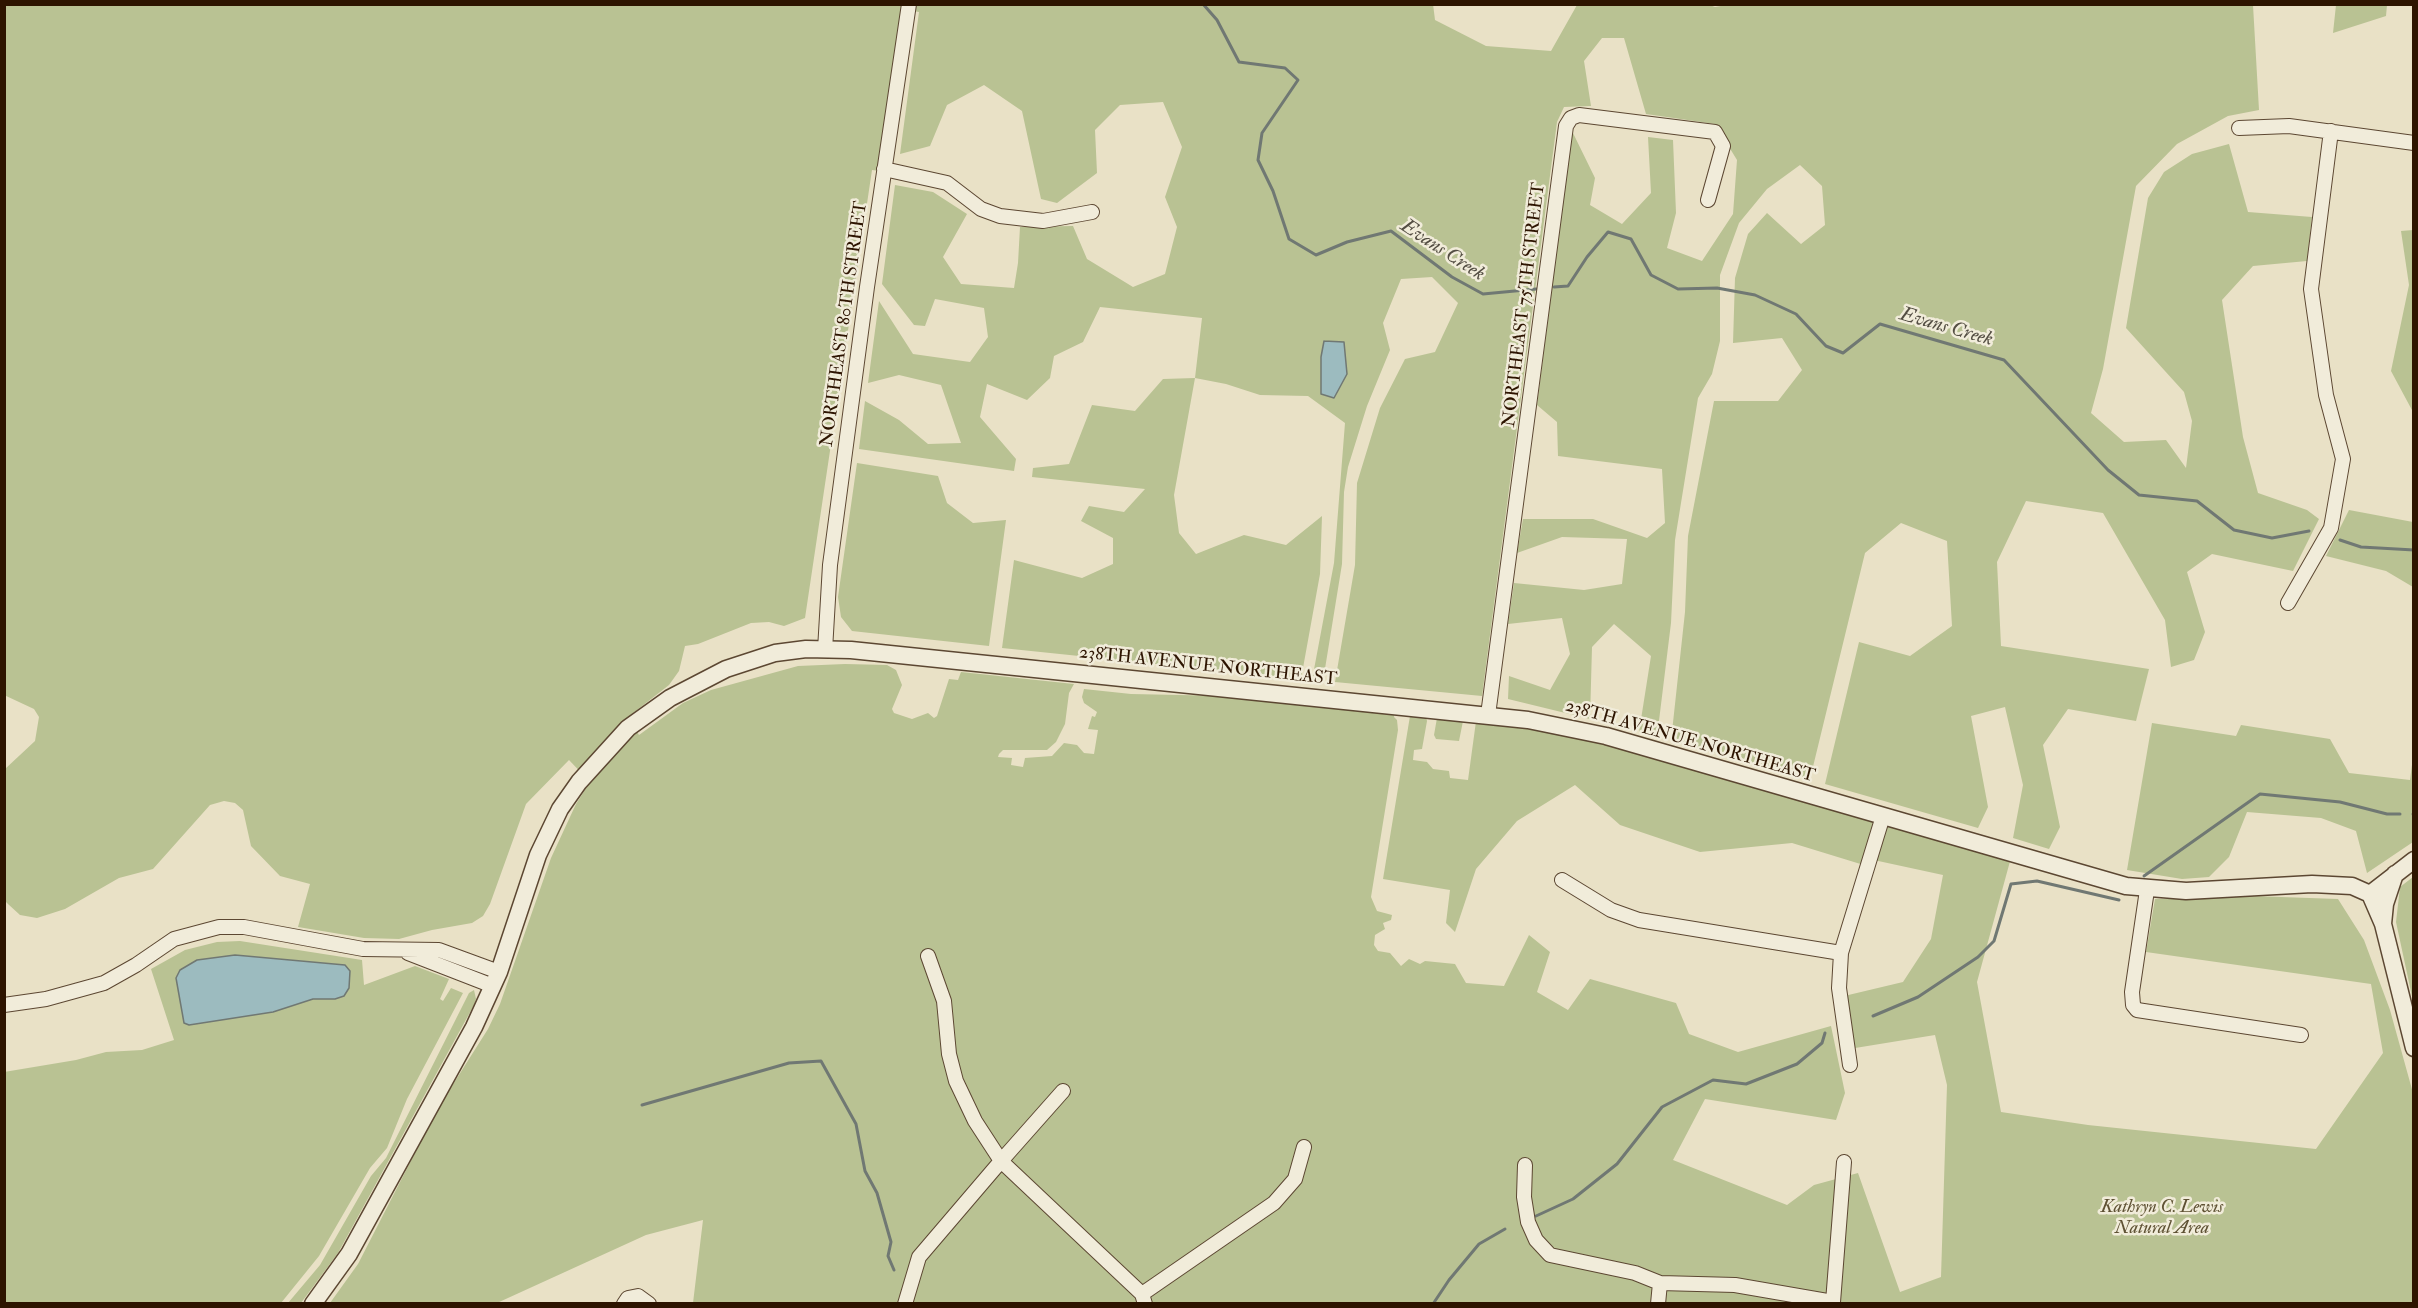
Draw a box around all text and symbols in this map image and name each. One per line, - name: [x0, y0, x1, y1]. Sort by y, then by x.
- street label: NORTHEAST 75TH STREET: [1499, 182, 1551, 428]
- street label: NORTHEAST 80TH STREET: [817, 200, 873, 448]
- water label: Evans Creek: [1395, 215, 1489, 287]
- water label: Evans Creek: [1897, 303, 1995, 353]
- street label: 238TH AVENUE NORTHEAST: [1078, 643, 1338, 691]
- street label: 238TH AVENUE NORTHEAST: [1563, 696, 1817, 788]
- park label: Kathryn C. Lewis Natural Area: [2101, 1197, 2223, 1240]

